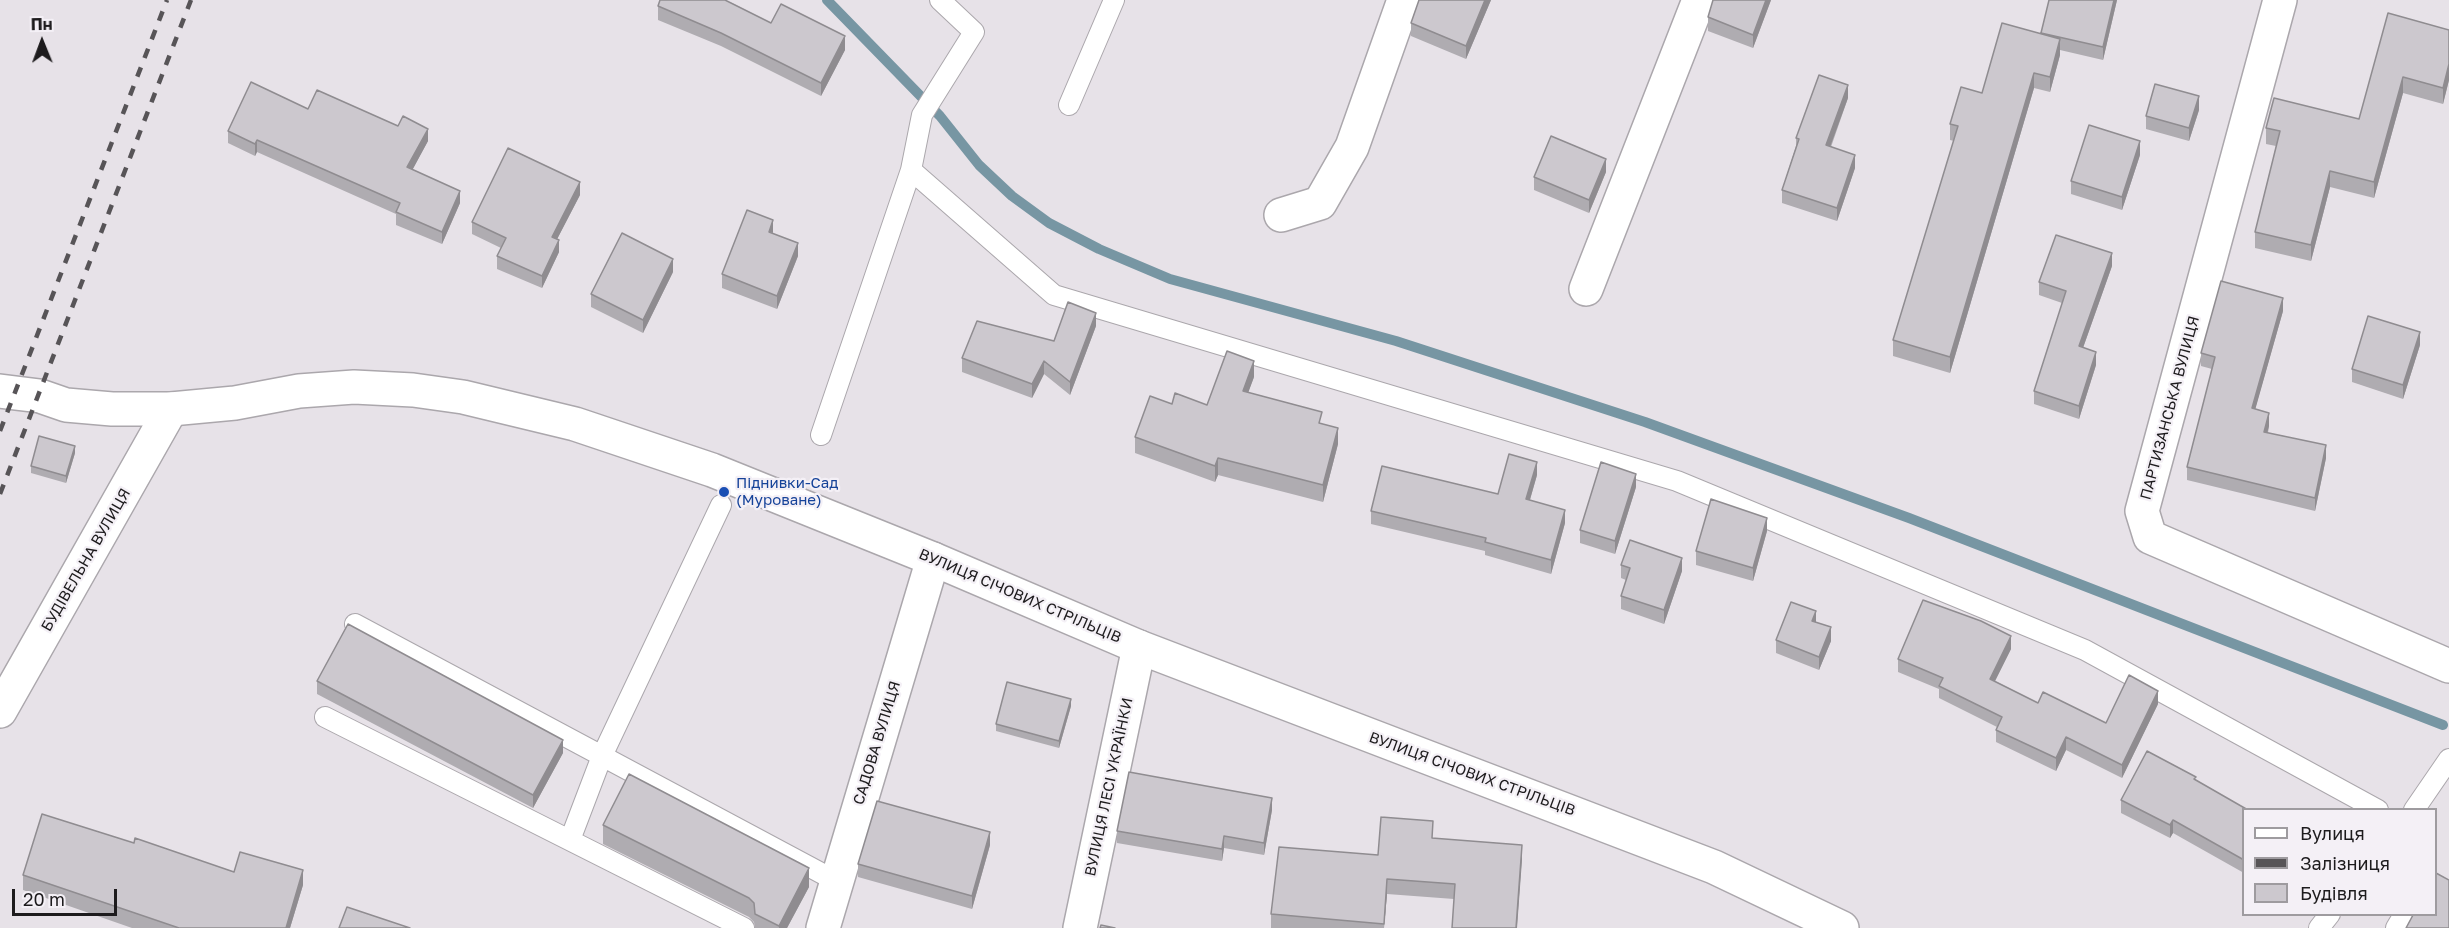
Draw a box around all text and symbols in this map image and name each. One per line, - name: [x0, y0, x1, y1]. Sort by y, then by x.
- north arrow: [12, 12, 72, 72]
- text: Пн: [31, 14, 53, 34]
- street label: ПАРТИЗАНСЬКА ВУЛИЦЯ: [2137, 314, 2203, 502]
- place label: Піднивки-Сад (Муроване): [736, 474, 838, 509]
- street label: БУДІВЕЛЬНА ВУЛИЦЯ: [38, 485, 134, 635]
- marker: Піднивки-Сад (Муроване): [717, 485, 731, 499]
- street label: ВУЛИЦЯ СІЧОВИХ СТРІЛЬЦІВ: [916, 545, 1124, 647]
- street label: САДОВА ВУЛИЦЯ: [850, 679, 904, 807]
- street label: ВУЛИЦЯ ЛЕСІ УКРАЇНКИ: [1081, 696, 1137, 878]
- street label: ВУЛИЦЯ СІЧОВИХ СТРІЛЬЦІВ: [1366, 728, 1578, 820]
- legend: [2242, 808, 2437, 916]
- text: Вулиця: [2300, 822, 2365, 844]
- text: Залізниця: [2300, 852, 2390, 874]
- scale bar: [15, 877, 120, 915]
- text: Будівля: [2300, 882, 2368, 904]
- text: 20 m: [23, 888, 65, 910]

